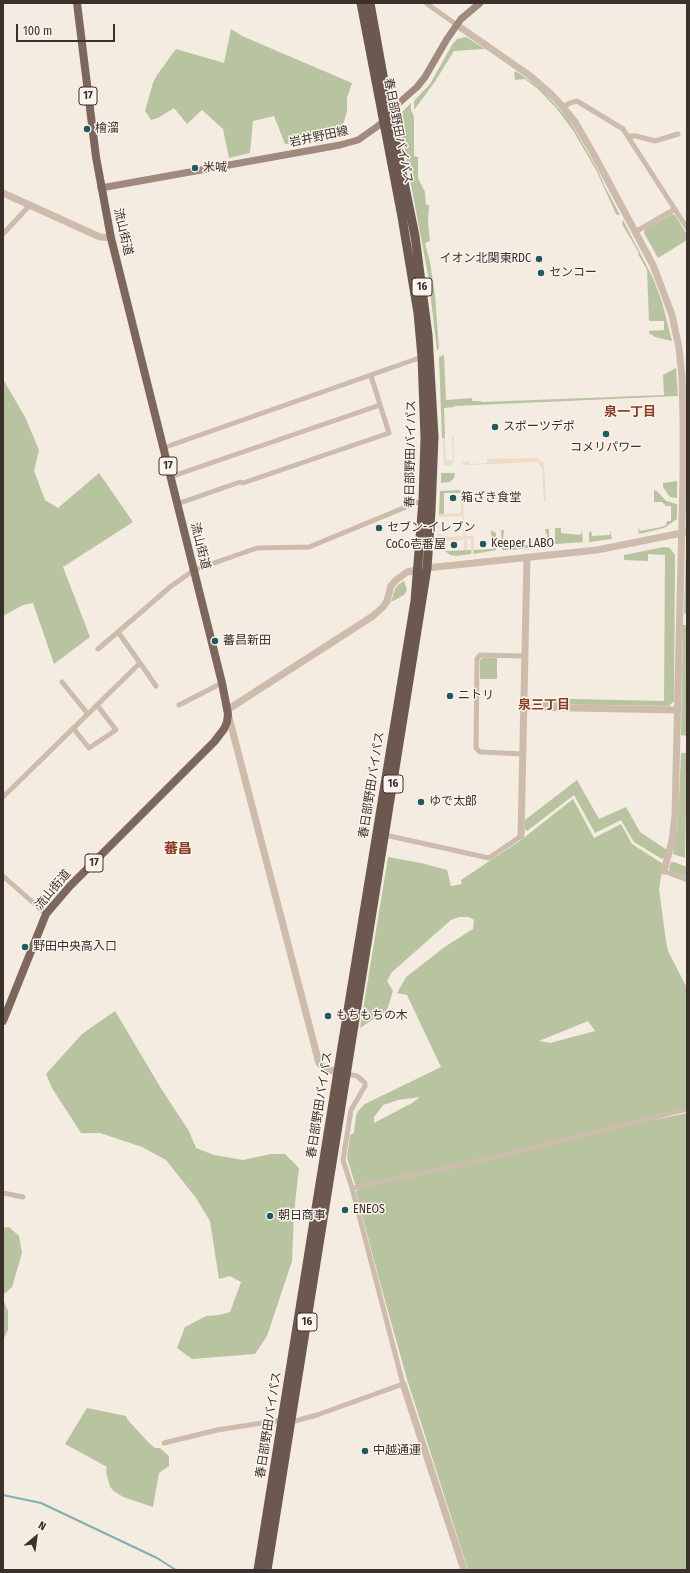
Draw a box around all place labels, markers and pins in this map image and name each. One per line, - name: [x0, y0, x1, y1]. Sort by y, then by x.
- place label: 檜溜: [95, 122, 119, 136]
- marker: 檜溜: [82, 124, 92, 134]
- place label: 米喊: [203, 161, 227, 175]
- marker: 米喊: [190, 163, 200, 173]
- place label: イオン北関東RDC: [439, 252, 531, 266]
- marker: イオン北関東RDC: [534, 254, 544, 264]
- place label: センコー: [549, 266, 597, 280]
- marker: センコー: [536, 268, 546, 278]
- place label: スポーツデポ: [503, 420, 575, 434]
- marker: スポーツデポ: [490, 422, 500, 432]
- marker: コメリパワー: [601, 429, 611, 439]
- place label: コメリパワー: [570, 441, 642, 455]
- place label: 箱ざき食堂: [461, 491, 521, 505]
- marker: 箱ざき食堂: [448, 493, 458, 503]
- place label: セブン-イレブン: [387, 521, 475, 535]
- marker: セブン-イレブン: [374, 523, 384, 533]
- place label: Keeper LABO: [491, 537, 554, 551]
- place label: CoCo壱番屋: [386, 538, 446, 552]
- marker: Keeper LABO: [478, 539, 488, 549]
- marker: CoCo壱番屋: [449, 540, 459, 550]
- place label: 蕃昌新田: [223, 634, 271, 648]
- marker: 蕃昌新田: [210, 636, 220, 646]
- place label: ニトリ: [458, 689, 494, 703]
- marker: ニトリ: [445, 691, 455, 701]
- place label: ゆで太郎: [429, 795, 477, 809]
- marker: ゆで太郎: [416, 797, 426, 807]
- place label: 野田中央高入口: [33, 940, 117, 954]
- marker: 野田中央高入口: [20, 942, 30, 952]
- place label: もちもちの木: [336, 1009, 408, 1023]
- marker: もちもちの木: [323, 1011, 333, 1021]
- place label: ENEOS: [353, 1203, 385, 1217]
- marker: ENEOS: [340, 1205, 350, 1215]
- place label: 朝日商事: [278, 1209, 326, 1223]
- marker: 朝日商事: [265, 1211, 275, 1221]
- place label: 中越通運: [373, 1444, 421, 1458]
- marker: 中越通運: [360, 1446, 370, 1456]

